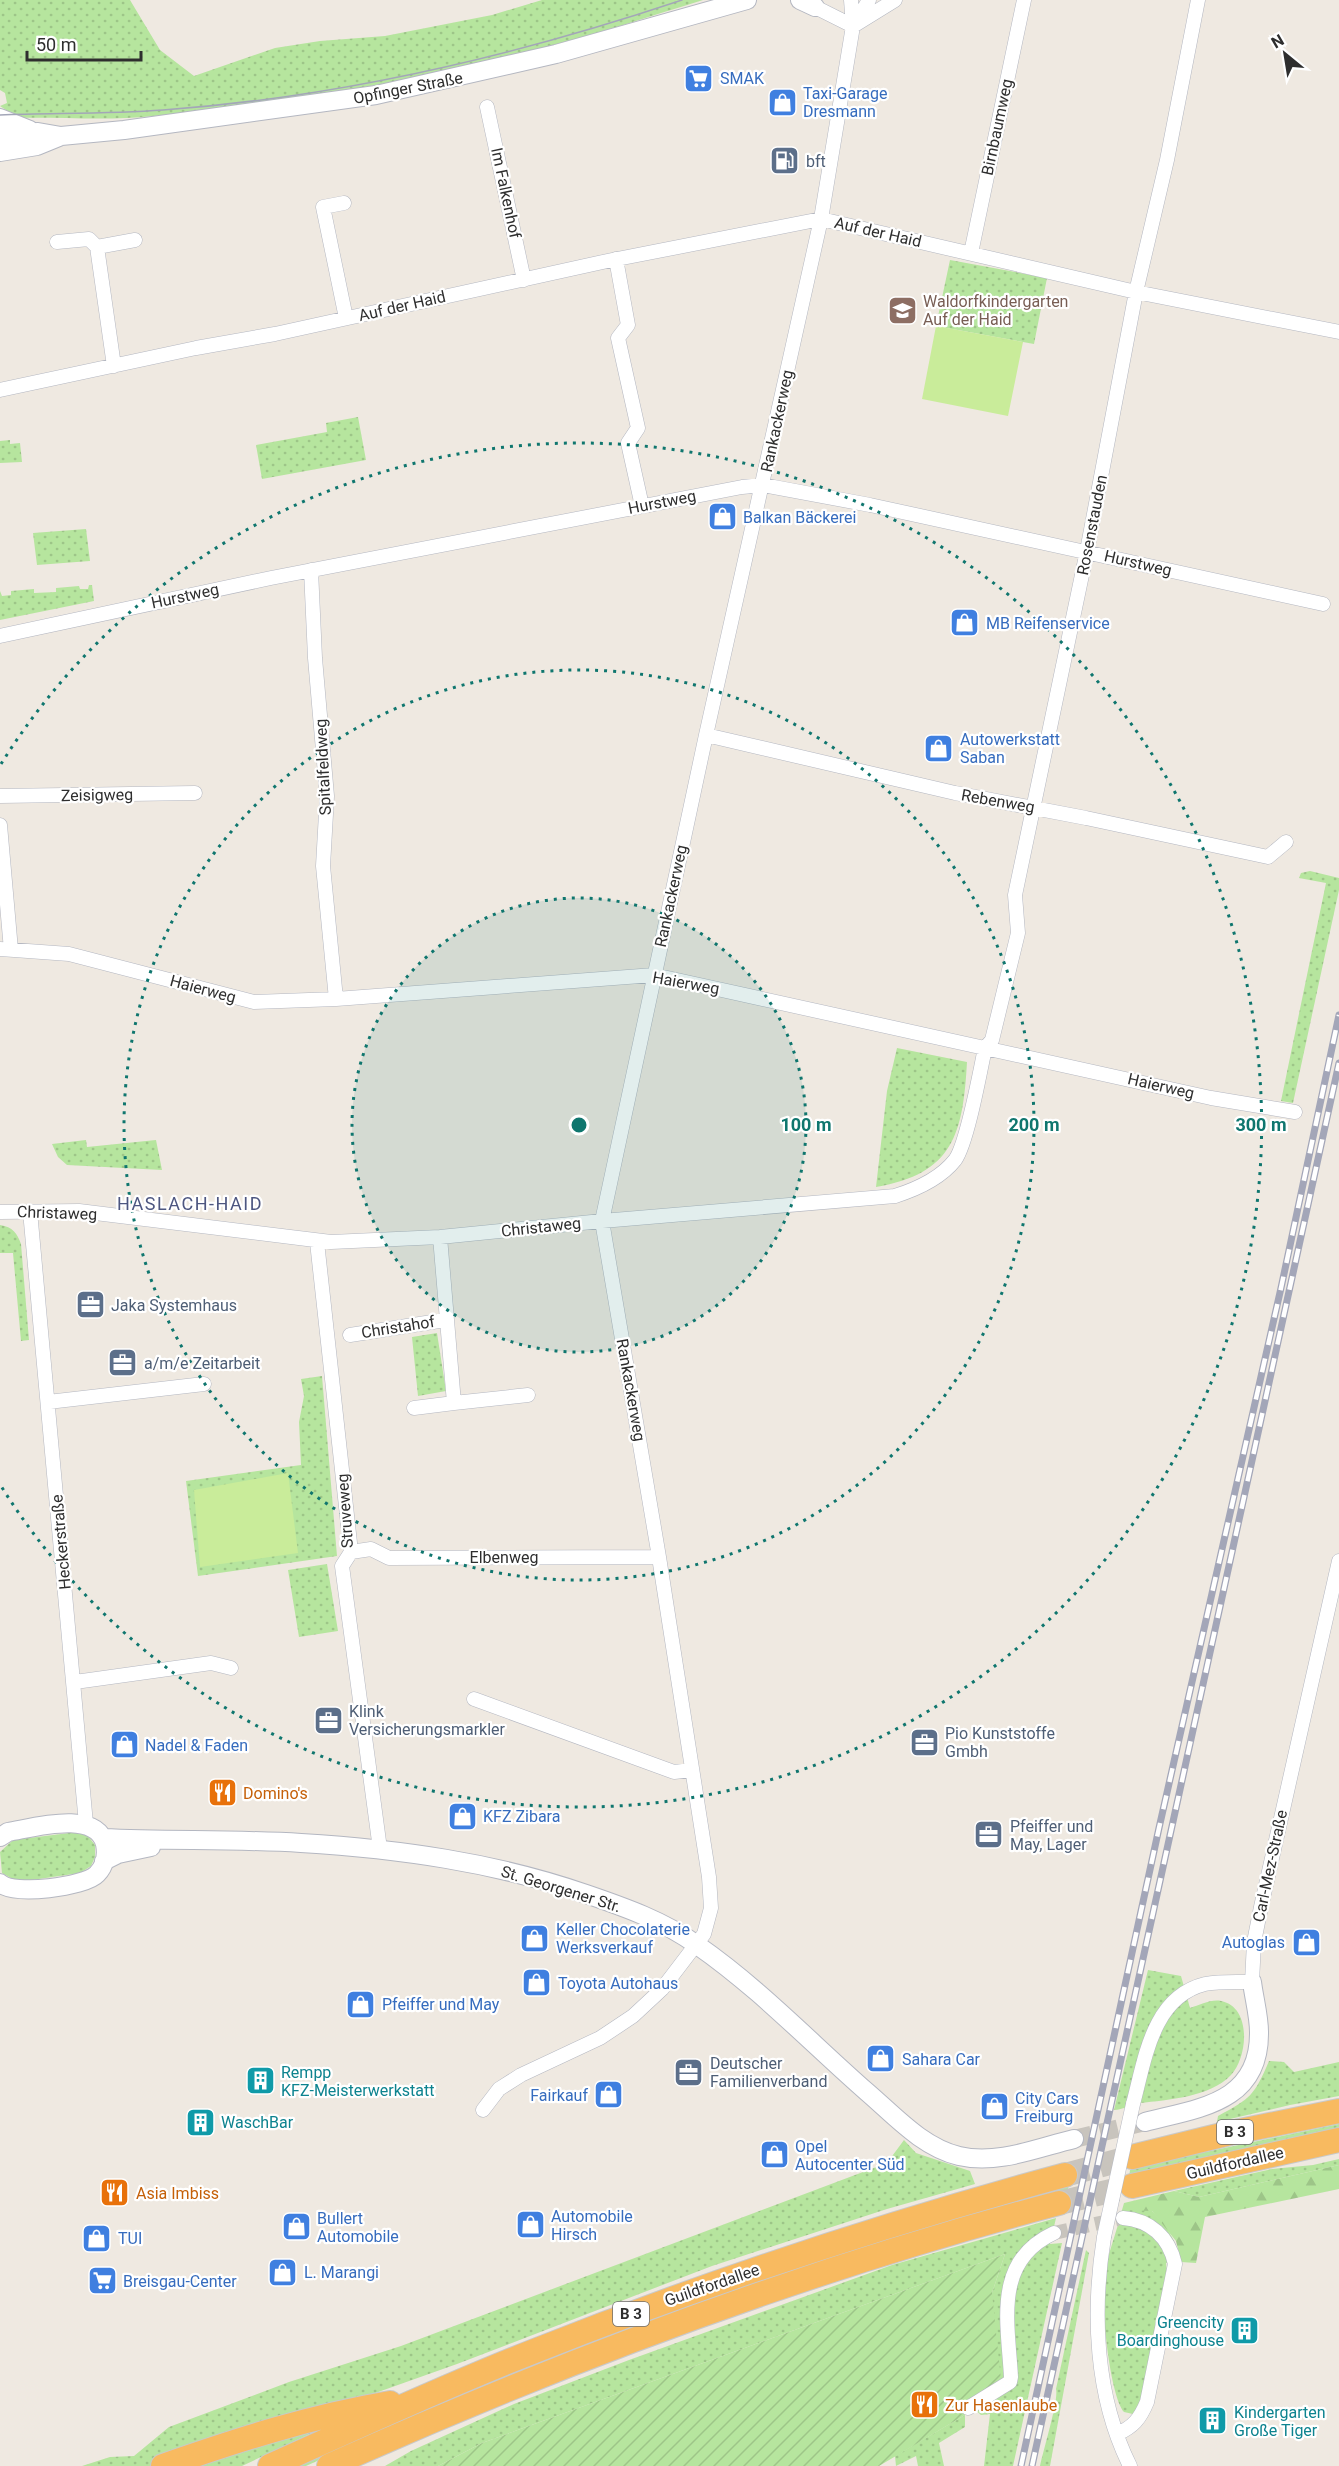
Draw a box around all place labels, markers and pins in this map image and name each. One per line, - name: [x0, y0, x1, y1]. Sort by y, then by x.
- supermarket icon: SMAK: [683, 62, 715, 94]
- place label: SMAK: [720, 69, 765, 88]
- place label: Taxi-Garage Dresmann: [803, 84, 888, 121]
- shop icon: Taxi-Garage Dresmann: [766, 86, 798, 118]
- fuel station icon: bft: [769, 145, 801, 177]
- place label: bft: [806, 152, 826, 171]
- place label: Waldorfkindergarten Auf der Haid: [923, 292, 1068, 329]
- school or university icon: Waldorfkindergarten Auf der Haid: [886, 294, 918, 326]
- shop icon: Balkan Bäckerei: [706, 501, 738, 533]
- place label: Balkan Bäckerei: [743, 508, 856, 527]
- shop icon: MB Reifenservice: [949, 607, 981, 639]
- place label: MB Reifenservice: [986, 614, 1110, 633]
- place label: Autowerkstatt Saban: [960, 730, 1060, 767]
- shop icon: Autowerkstatt Saban: [923, 732, 955, 764]
- centre of rings: [569, 1115, 589, 1135]
- office icon: Jaka Systemhaus: [74, 1289, 106, 1321]
- place label: Jaka Systemhaus: [111, 1296, 237, 1315]
- office icon: a/m/e Zeitarbeit: [107, 1347, 139, 1379]
- place label: a/m/e Zeitarbeit: [144, 1354, 260, 1373]
- place label: Klink Versicherungsmarkler: [349, 1702, 506, 1739]
- office icon: Klink Versicherungsmarkler: [312, 1704, 344, 1736]
- place label: Pio Kunststoffe Gmbh: [945, 1724, 1055, 1761]
- office icon: Pio Kunststoffe Gmbh: [908, 1726, 940, 1758]
- shop icon: Nadel & Faden: [108, 1729, 140, 1761]
- place label: Nadel & Faden: [145, 1736, 248, 1755]
- restaurant icon: Domino's: [206, 1777, 238, 1809]
- place label: Domino's: [243, 1784, 308, 1803]
- shop icon: KFZ Zibara: [446, 1800, 478, 1832]
- place label: KFZ Zibara: [483, 1807, 560, 1826]
- place label: Pfeiffer und May, Lager: [1010, 1817, 1093, 1854]
- office icon: Pfeiffer und May, Lager: [973, 1819, 1005, 1851]
- place label: Keller Chocolaterie Werksverkauf: [556, 1920, 690, 1957]
- shop icon: Keller Chocolaterie Werksverkauf: [519, 1922, 551, 1954]
- shop icon: Autoglas: [1290, 1926, 1322, 1958]
- place label: Autoglas: [1222, 1933, 1285, 1952]
- shop icon: Toyota Autohaus: [521, 1967, 553, 1999]
- place label: Toyota Autohaus: [558, 1974, 678, 1993]
- shop icon: Pfeiffer und May: [345, 1988, 377, 2020]
- place label: Pfeiffer und May: [382, 1995, 500, 2014]
- shop icon: Sahara Car: [865, 2043, 897, 2075]
- place label: Sahara Car: [902, 2050, 981, 2069]
- place label: Deutscher Familienverband: [710, 2054, 827, 2091]
- office icon: Deutscher Familienverband: [673, 2056, 705, 2088]
- place label: Rempp KFZ-Meisterwerkstatt: [281, 2063, 434, 2100]
- building icon: Rempp KFZ-Meisterwerkstatt: [244, 2065, 276, 2097]
- shop icon: Fairkauf: [593, 2079, 625, 2111]
- place label: Fairkauf: [530, 2086, 588, 2105]
- place label: City Cars Freiburg: [1015, 2089, 1079, 2126]
- shop icon: City Cars Freiburg: [978, 2091, 1010, 2123]
- building icon: WaschBar: [184, 2106, 216, 2138]
- place label: WaschBar: [221, 2113, 294, 2132]
- place label: Opel Autocenter Süd: [795, 2137, 905, 2174]
- shop icon: Opel Autocenter Süd: [758, 2139, 790, 2171]
- restaurant icon: Asia Imbiss: [99, 2177, 131, 2209]
- place label: Asia Imbiss: [136, 2184, 219, 2203]
- place label: Automobile Hirsch: [551, 2207, 633, 2244]
- place label: Bullert Automobile: [317, 2209, 399, 2246]
- shop icon: Automobile Hirsch: [514, 2209, 546, 2241]
- shop icon: Bullert Automobile: [280, 2211, 312, 2243]
- shop icon: TUI: [81, 2222, 113, 2254]
- place label: TUI: [118, 2229, 142, 2248]
- shop icon: L. Marangi: [267, 2256, 299, 2288]
- place label: L. Marangi: [304, 2263, 379, 2282]
- supermarket icon: Breisgau-Center: [86, 2265, 118, 2297]
- place label: Breisgau-Center: [123, 2272, 237, 2291]
- place label: Greencity Boardinghouse: [1117, 2313, 1224, 2350]
- building icon: Greencity Boardinghouse: [1229, 2315, 1261, 2347]
- restaurant icon: Zur Hasenlaube: [908, 2389, 940, 2421]
- place label: Zur Hasenlaube: [945, 2396, 1057, 2415]
- place label: Kindergarten Große Tiger: [1234, 2403, 1326, 2440]
- building icon: Kindergarten Große Tiger: [1197, 2405, 1229, 2437]

